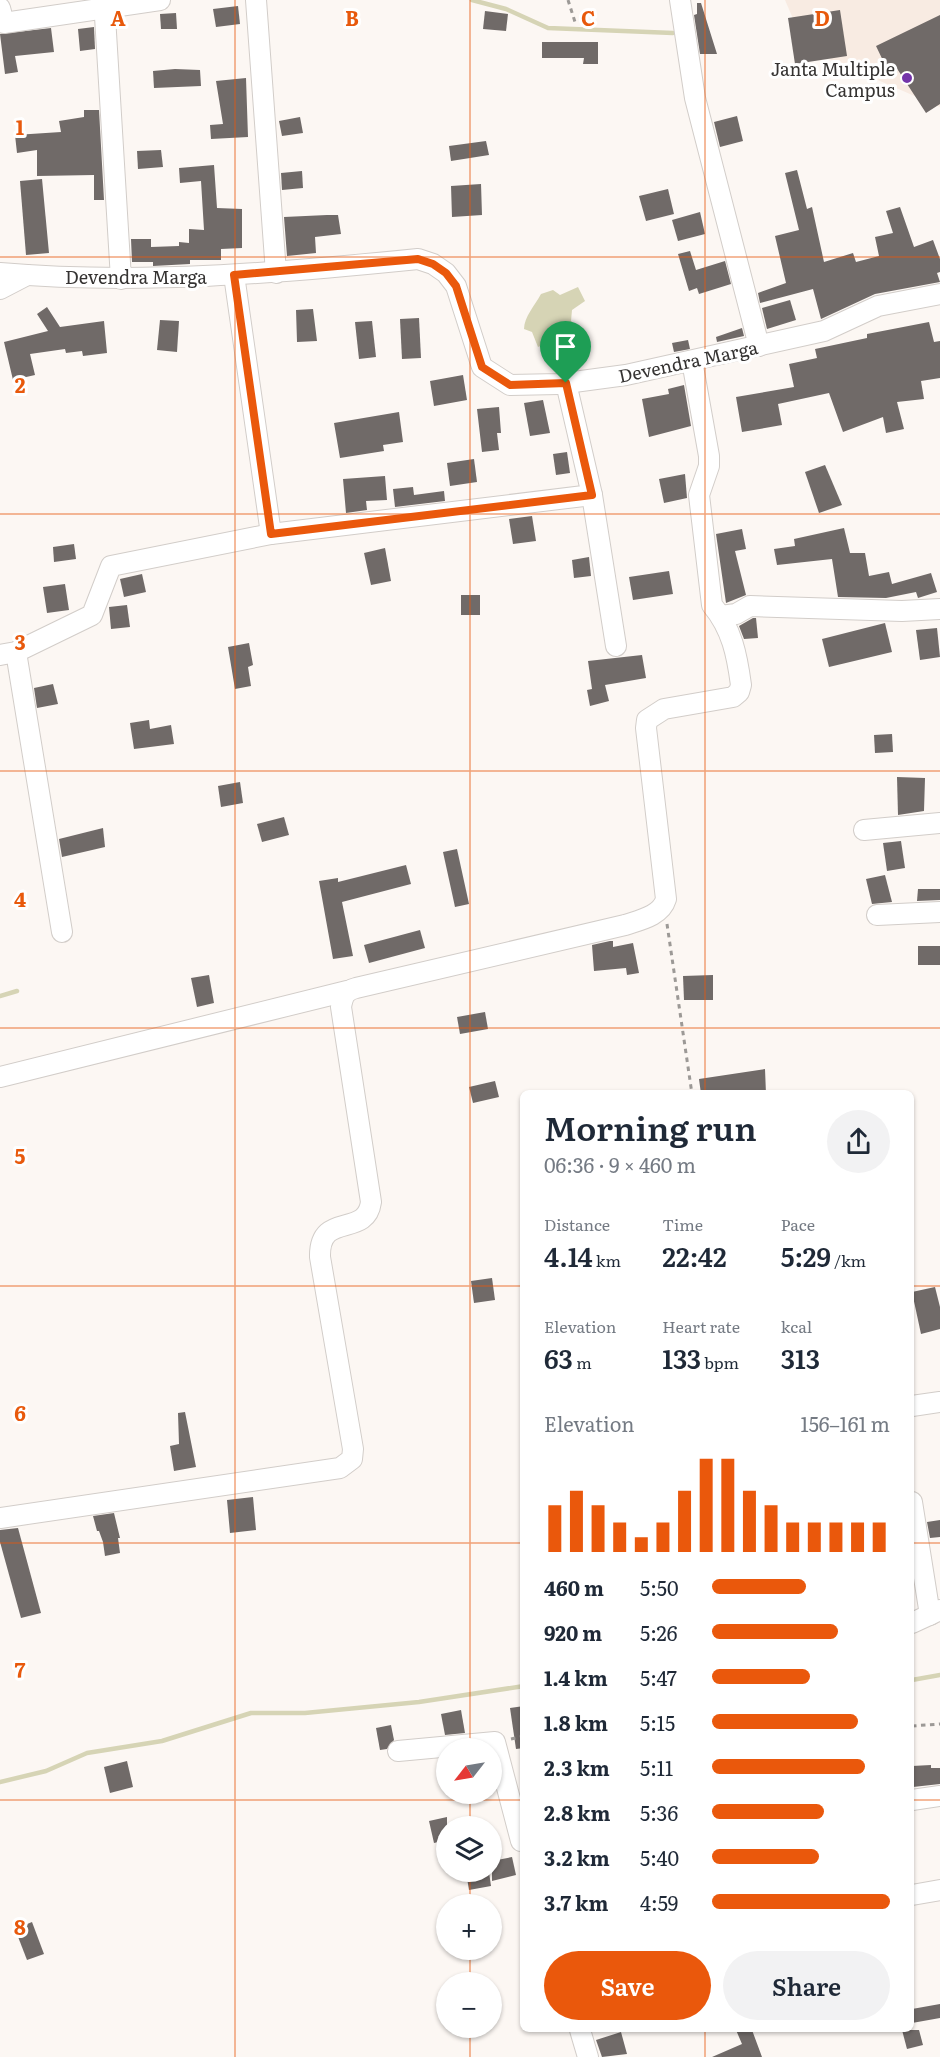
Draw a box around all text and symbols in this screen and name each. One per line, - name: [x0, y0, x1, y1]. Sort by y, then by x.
- text: A: [110, 2, 126, 32]
- text: B: [345, 2, 359, 32]
- text: C: [581, 2, 595, 32]
- text: D: [814, 2, 830, 32]
- place label: Janta Multiple Campus: [771, 55, 895, 103]
- marker: Janta Multiple Campus: [900, 71, 914, 85]
- text: 1: [16, 111, 24, 141]
- street label: Devendra Marga: [65, 263, 207, 290]
- pin: [540, 321, 591, 383]
- icon: arrive: [549, 330, 582, 363]
- street label: Devendra Marga: [616, 333, 761, 389]
- text: 2: [15, 369, 26, 399]
- text: 3: [14, 626, 26, 656]
- text: 4: [14, 883, 26, 913]
- text: Morning run: [544, 1102, 757, 1151]
- button: share: [827, 1110, 890, 1173]
- text: 5: [15, 1140, 26, 1170]
- text: 06:36 · 9 × 460 m: [544, 1149, 696, 1179]
- text: Distance: [544, 1212, 610, 1236]
- text: Time: [662, 1212, 703, 1236]
- text: Pace: [781, 1212, 815, 1236]
- text: 4.14: [544, 1236, 593, 1275]
- text: 22:42: [662, 1236, 727, 1275]
- text: 5:29: [781, 1236, 831, 1275]
- text: km: [593, 1248, 621, 1272]
- text: /km: [831, 1248, 866, 1272]
- text: Elevation: [544, 1314, 616, 1338]
- text: Heart rate: [662, 1314, 740, 1338]
- text: kcal: [781, 1314, 812, 1338]
- text: 63: [544, 1338, 573, 1377]
- text: 133: [662, 1338, 701, 1377]
- text: 313: [781, 1338, 820, 1377]
- text: m: [573, 1350, 592, 1374]
- text: bpm: [701, 1350, 739, 1374]
- text: 6: [14, 1397, 26, 1427]
- text: Elevation: [544, 1408, 634, 1438]
- text: 156–161 m: [801, 1408, 890, 1438]
- text: 460 m: [544, 1572, 604, 1602]
- text: 5:50: [640, 1572, 679, 1602]
- text: 920 m: [544, 1617, 602, 1647]
- text: 5:26: [640, 1617, 678, 1647]
- text: 7: [15, 1654, 26, 1684]
- text: 1.4 km: [544, 1662, 608, 1692]
- text: 5:47: [640, 1662, 677, 1692]
- text: 1.8 km: [544, 1707, 608, 1737]
- text: 5:15: [640, 1707, 675, 1737]
- north arrow: [436, 1738, 502, 1804]
- map controls: [436, 1738, 502, 2038]
- text: 2.3 km: [544, 1752, 610, 1782]
- text: 5:11: [640, 1752, 673, 1782]
- text: 2.8 km: [544, 1797, 610, 1827]
- text: 5:36: [640, 1797, 678, 1827]
- button: layers: [436, 1816, 502, 1882]
- text: 3.2 km: [544, 1842, 610, 1872]
- text: 5:40: [640, 1842, 679, 1872]
- text: 3.7 km: [544, 1887, 608, 1917]
- text: 4:59: [640, 1887, 678, 1917]
- button: +: [436, 1894, 502, 1960]
- text: 8: [14, 1911, 26, 1941]
- button: Save: [544, 1951, 711, 2020]
- button: Share: [723, 1951, 890, 2020]
- button: −: [436, 1972, 502, 2038]

